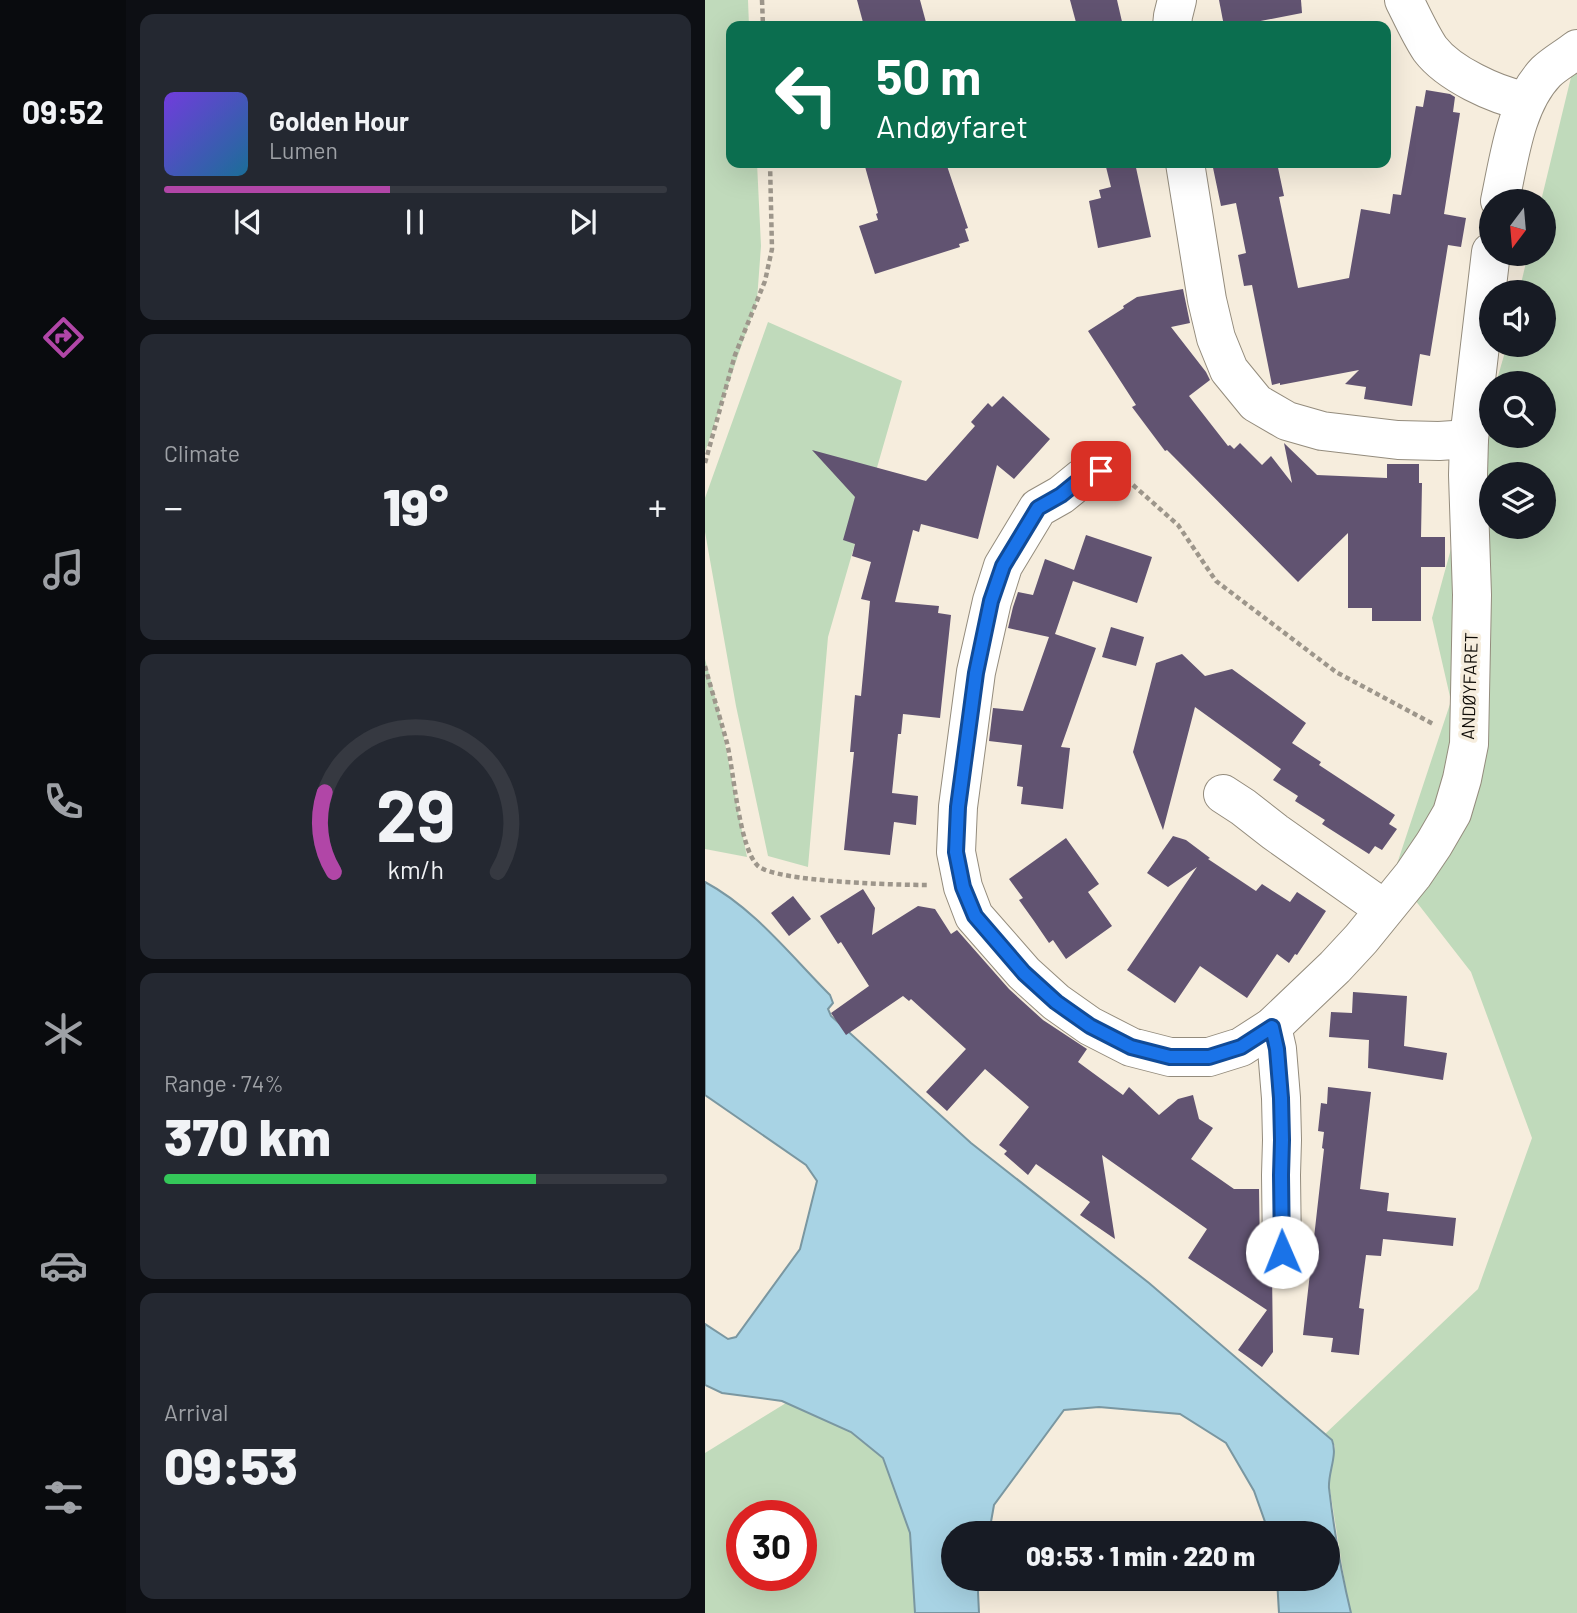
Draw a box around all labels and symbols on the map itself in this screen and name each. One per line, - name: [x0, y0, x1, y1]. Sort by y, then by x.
- north arrow: [1479, 189, 1555, 266]
- pin: [1071, 441, 1131, 501]
- street label: ANDØYFARET: [1456, 632, 1482, 740]
- position arrow: [1245, 1215, 1319, 1289]
- speed limit sign: 30: [726, 1500, 817, 1591]

